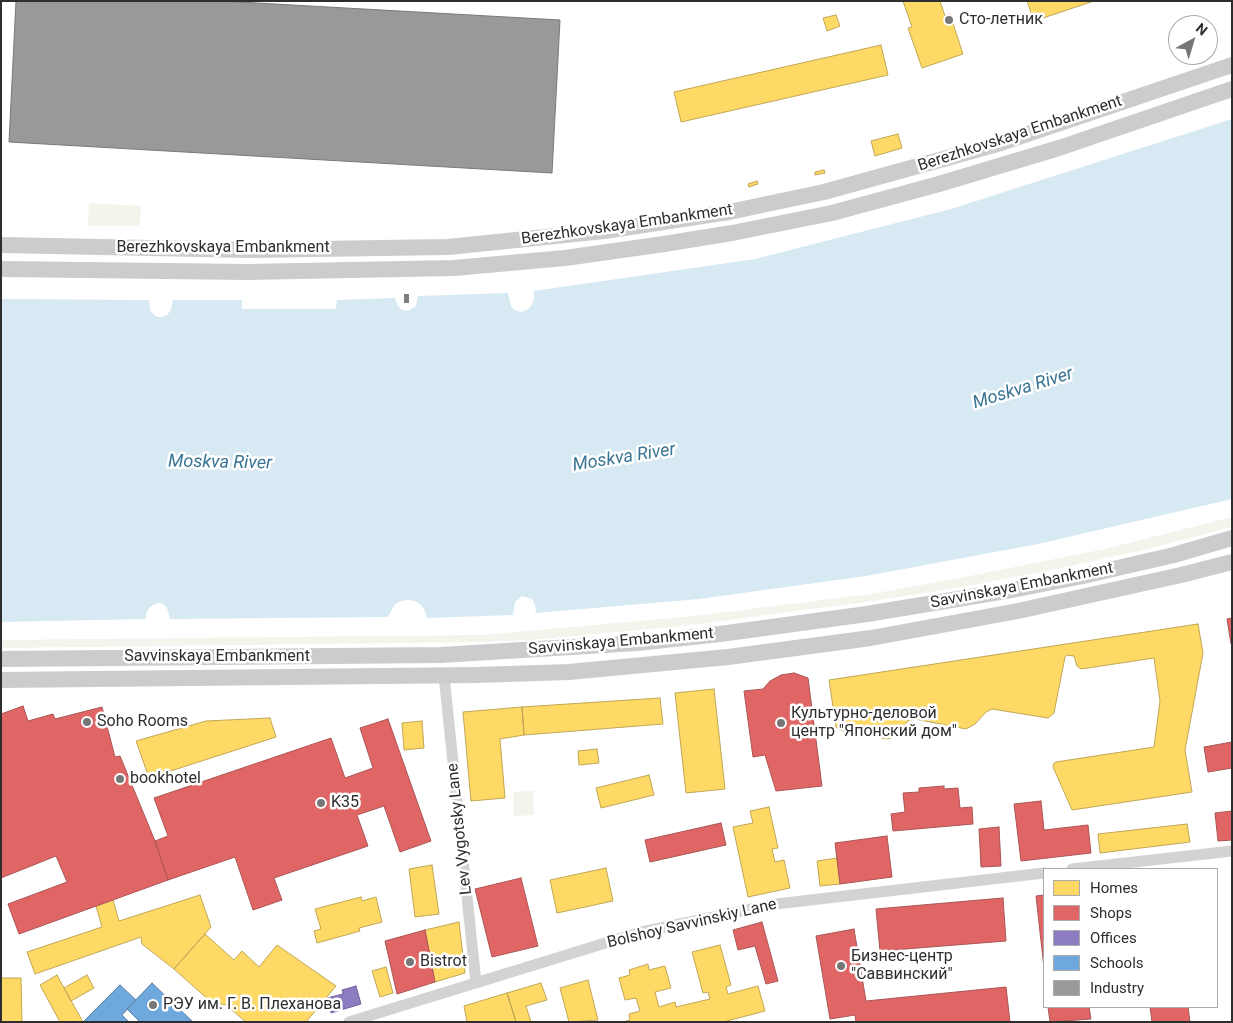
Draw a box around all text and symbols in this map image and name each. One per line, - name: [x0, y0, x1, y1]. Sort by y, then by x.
- place label: Сто-летник: [959, 10, 1043, 30]
- marker: Сто-летник: [943, 14, 955, 26]
- north arrow: [1168, 15, 1218, 65]
- text: N: [1193, 20, 1211, 38]
- street label: Berezhkovskaya Embankment: [916, 92, 1124, 176]
- street label: Berezhkovskaya Embankment: [520, 201, 734, 249]
- street label: Berezhkovskaya Embankment: [116, 238, 330, 258]
- water label: Moskva River: [970, 363, 1076, 415]
- water label: Moskva River: [571, 439, 677, 477]
- water label: Moskva River: [168, 451, 272, 475]
- street label: Savvinskaya Embankment: [929, 559, 1115, 613]
- street label: Savvinskaya Embankment: [528, 624, 714, 660]
- street label: Savvinskaya Embankment: [124, 647, 310, 667]
- place label: Культурно-деловой центр "Японский дом": [791, 704, 957, 742]
- place label: Soho Rooms: [97, 712, 188, 732]
- marker: Soho Rooms: [81, 716, 93, 728]
- marker: Культурно-деловой центр "Японский дом": [775, 717, 787, 729]
- street label: Lev Vygotsky Lane: [444, 762, 476, 896]
- place label: bookhotel: [130, 769, 201, 789]
- marker: bookhotel: [114, 773, 126, 785]
- place label: K35: [331, 793, 359, 813]
- marker: K35: [315, 797, 327, 809]
- legend: [1043, 868, 1218, 1008]
- text: Homes: [1090, 879, 1138, 897]
- street label: Bolshoy Savvinskiy Lane: [605, 895, 779, 953]
- text: Shops: [1090, 904, 1132, 922]
- text: Offices: [1090, 929, 1137, 947]
- place label: Бизнес-центр "Саввинский": [851, 947, 953, 985]
- place label: Bistrot: [420, 952, 467, 972]
- text: Schools: [1090, 954, 1144, 972]
- marker: Bistrot: [404, 956, 416, 968]
- marker: Бизнес-центр "Саввинский": [835, 960, 847, 972]
- text: Industry: [1090, 979, 1144, 997]
- place label: РЭУ им. Г. В. Плеханова: [163, 995, 341, 1015]
- marker: РЭУ им. Г. В. Плеханова: [147, 999, 159, 1011]

